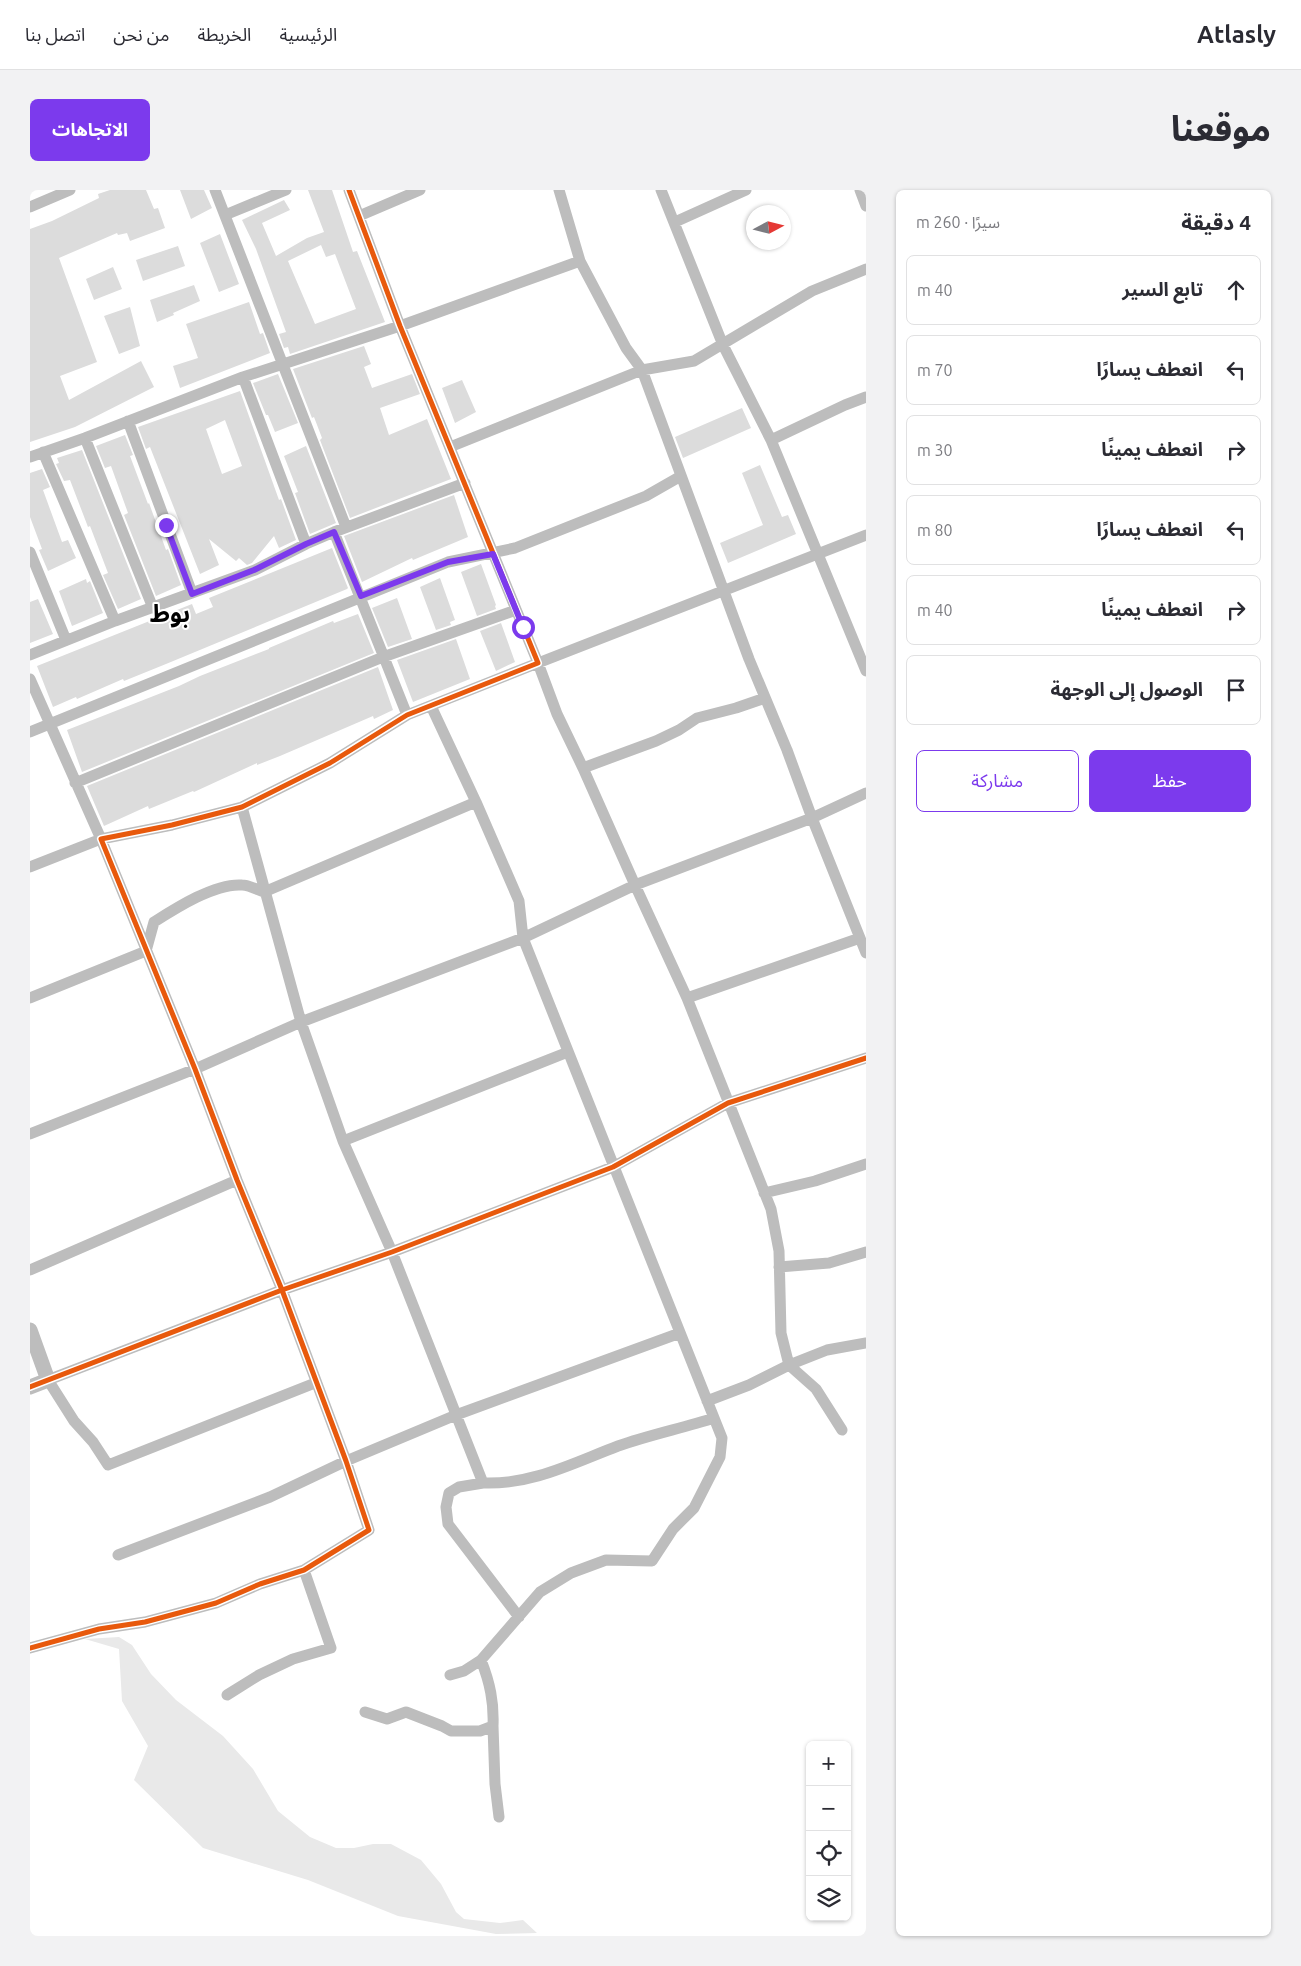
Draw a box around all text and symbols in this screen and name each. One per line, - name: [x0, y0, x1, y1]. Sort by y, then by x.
- text: Atlasly: [1197, 21, 1276, 48]
- text: اتصل بنا: [25, 24, 85, 44]
- text: من نحن: [113, 24, 169, 44]
- text: الخريطة: [197, 24, 251, 44]
- text: الرئيسية: [279, 24, 337, 44]
- button: الاتجاهات: [30, 99, 150, 161]
- text: موقعنا: [1171, 108, 1271, 148]
- north arrow: [746, 205, 791, 250]
- text: 4 دقيقة: [1181, 210, 1251, 234]
- text: سيرًا · 260 m: [916, 213, 1000, 231]
- icon: ahead: [1222, 276, 1250, 304]
- text: تابع السير: [1122, 278, 1203, 300]
- text: 40 m: [917, 281, 953, 299]
- icon: left: [1222, 356, 1250, 384]
- text: انعطف يسارًا: [1096, 358, 1203, 380]
- text: 70 m: [917, 361, 953, 379]
- icon: right: [1222, 436, 1250, 464]
- text: انعطف يمينًا: [1101, 438, 1203, 460]
- text: 30 m: [917, 441, 953, 459]
- route end: [155, 514, 178, 537]
- icon: left: [1222, 516, 1250, 544]
- text: انعطف يسارًا: [1096, 518, 1203, 540]
- text: 80 m: [917, 521, 953, 539]
- icon: right: [1222, 596, 1250, 624]
- text: انعطف يمينًا: [1101, 598, 1203, 620]
- district label: بوط: [150, 600, 190, 628]
- text: 40 m: [917, 601, 953, 619]
- route start: [512, 616, 535, 639]
- icon: arrive: [1222, 676, 1250, 704]
- text: الوصول إلى الوجهة: [1051, 678, 1203, 700]
- button: مشاركة: [916, 750, 1079, 812]
- button: حفظ: [1089, 750, 1251, 812]
- map controls: [806, 1741, 851, 1921]
- button: +: [806, 1741, 851, 1786]
- button: −: [806, 1786, 851, 1831]
- button: locate: [806, 1831, 851, 1876]
- button: layers: [806, 1876, 851, 1921]

